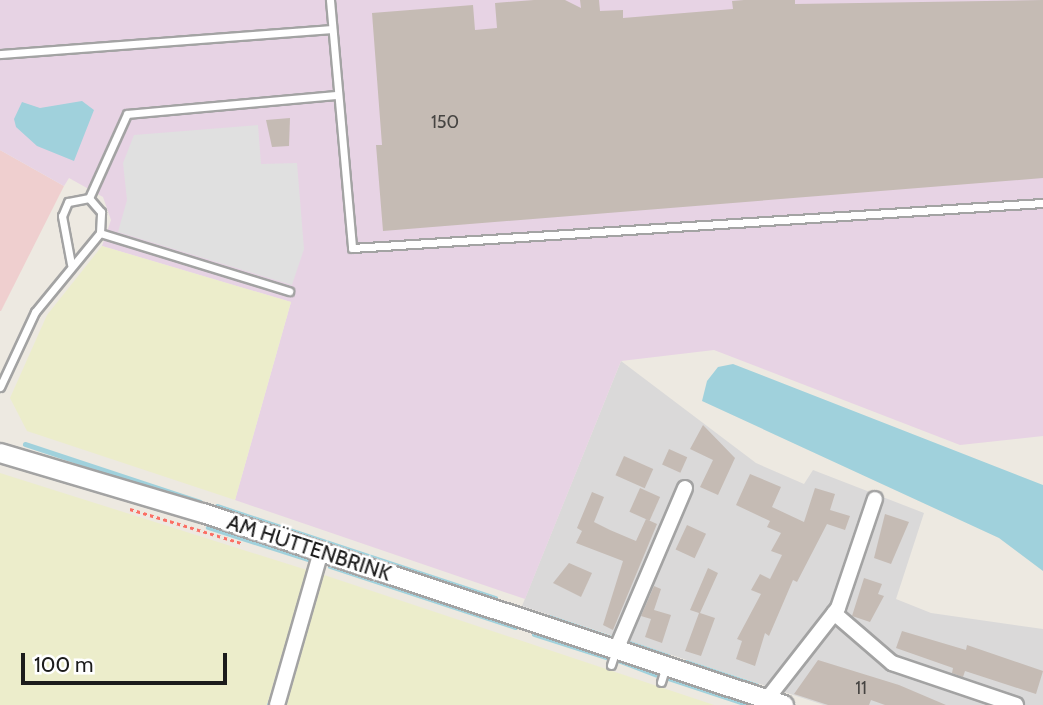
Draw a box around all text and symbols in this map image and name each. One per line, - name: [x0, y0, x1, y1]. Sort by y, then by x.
- house number: 150: [431, 111, 459, 133]
- street label: AM HÜTTENBRINK: [224, 510, 394, 586]
- scale bar: [24, 638, 231, 682]
- text: 100 m: [34, 652, 93, 677]
- house number: 11: [855, 677, 867, 699]

